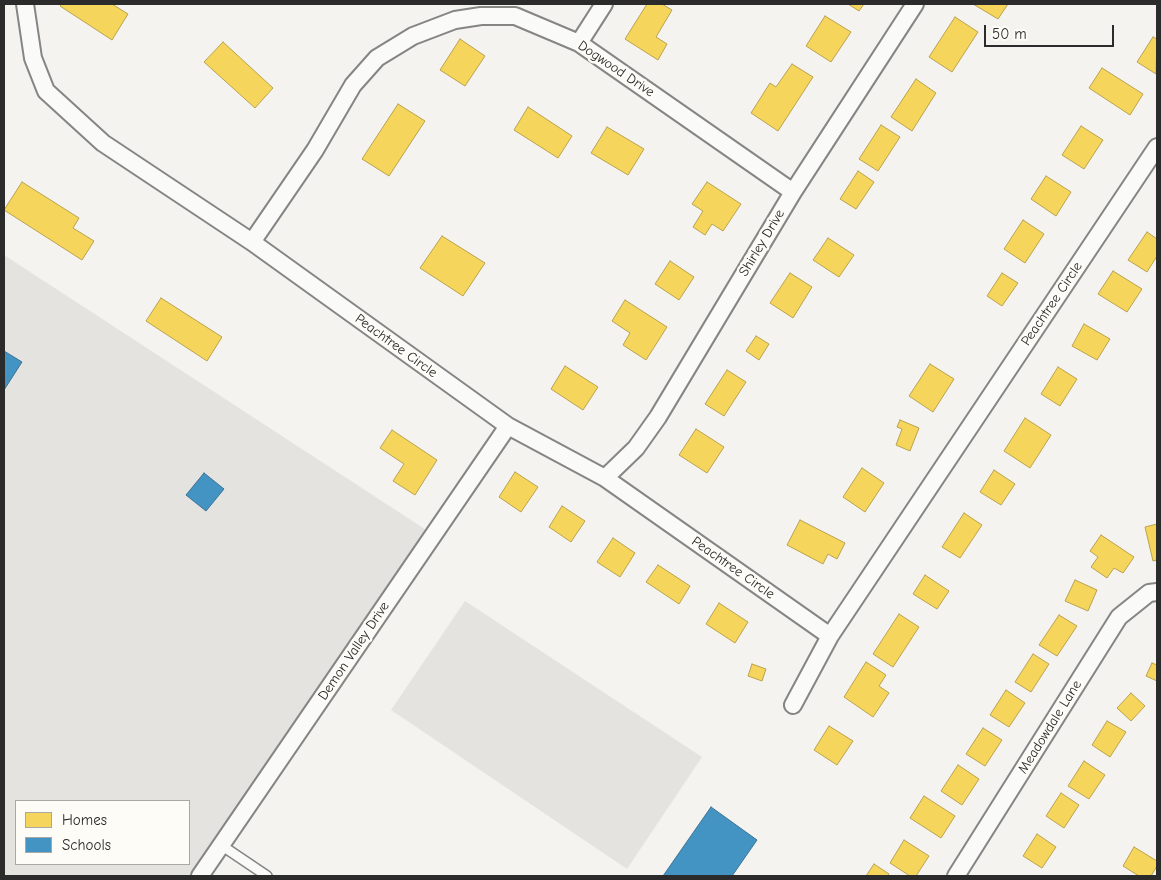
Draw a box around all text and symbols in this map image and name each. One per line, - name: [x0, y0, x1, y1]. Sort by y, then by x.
- scale bar: [986, 15, 1116, 47]
- text: 50 m: [992, 25, 1027, 43]
- street label: Dogwood Drive: [574, 37, 658, 101]
- street label: Shirley Drive: [735, 206, 789, 280]
- street label: Peachtree Circle: [1018, 259, 1086, 349]
- street label: Peachtree Circle: [352, 311, 440, 381]
- street label: Peachtree Circle: [688, 533, 778, 603]
- street label: Demon Valley Drive: [315, 598, 393, 704]
- street label: Meadowdale Lane: [1015, 677, 1085, 777]
- legend: [15, 800, 190, 865]
- text: Homes: [62, 811, 107, 829]
- text: Schools: [62, 836, 111, 854]

